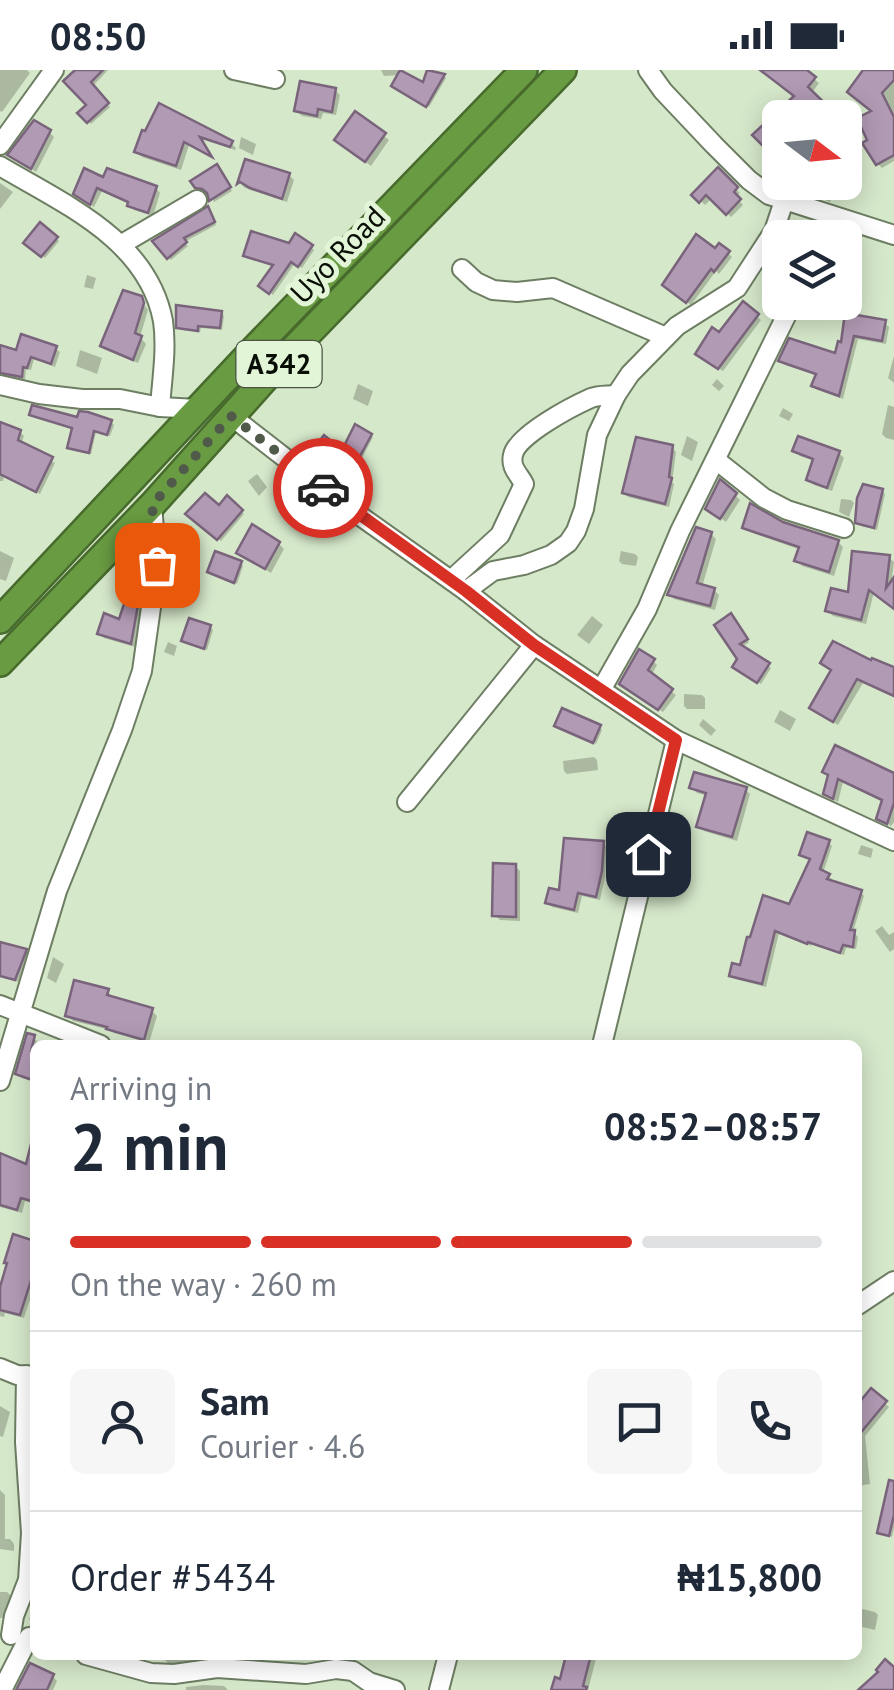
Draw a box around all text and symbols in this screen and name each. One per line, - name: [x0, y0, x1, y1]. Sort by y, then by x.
- text: 08:50: [50, 11, 146, 60]
- north arrow: [762, 100, 862, 200]
- map controls: [762, 100, 862, 320]
- street label: Uyo Road: [281, 197, 393, 311]
- button: layers: [762, 220, 862, 320]
- road number: A342: [236, 341, 322, 387]
- courier: [273, 438, 373, 538]
- icon: car: [296, 461, 351, 516]
- pin: [115, 523, 200, 608]
- icon: bag: [130, 538, 185, 593]
- pin: [606, 812, 691, 897]
- icon: home: [621, 827, 676, 882]
- text: Arriving in: [70, 1067, 212, 1109]
- text: 08:52–08:57: [604, 1101, 822, 1150]
- text: 2 min: [70, 1104, 229, 1188]
- text: On the way · 260 m: [70, 1263, 337, 1305]
- button: person: [70, 1369, 175, 1474]
- button: chat: [587, 1369, 692, 1474]
- button: phone: [717, 1369, 822, 1474]
- text: Sam: [200, 1376, 270, 1425]
- text: Courier · 4.6: [200, 1425, 366, 1467]
- text: Order #5434: [70, 1552, 275, 1601]
- text: ₦15,800: [677, 1552, 822, 1601]

